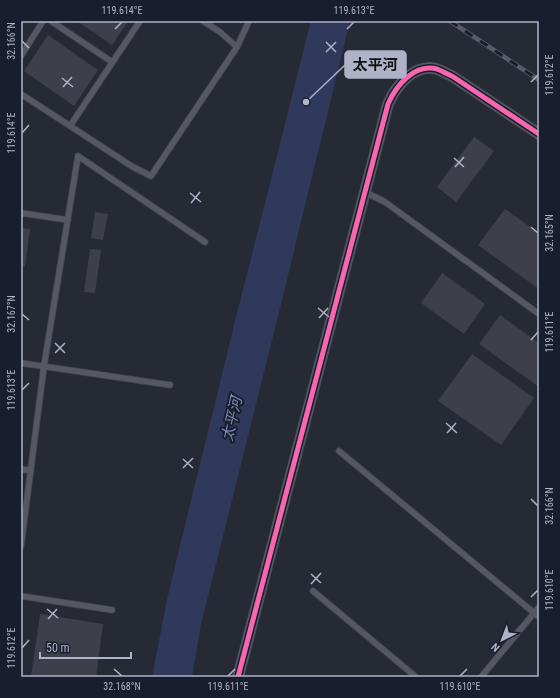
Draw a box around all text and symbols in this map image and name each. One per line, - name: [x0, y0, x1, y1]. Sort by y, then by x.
- text: 119.614°E: [102, 5, 143, 16]
- text: 119.613°E: [334, 5, 375, 16]
- text: 32.166°N: [6, 22, 17, 60]
- callout: 太平河: [345, 51, 406, 78]
- text: 119.612°E: [544, 54, 555, 95]
- text: 太平河: [352, 56, 398, 74]
- text: 119.614°E: [6, 112, 17, 153]
- text: 32.165°N: [544, 214, 555, 252]
- text: 32.167°N: [6, 295, 17, 333]
- text: 119.611°E: [544, 311, 555, 352]
- text: 119.613°E: [6, 369, 17, 410]
- water label: 太平河: [218, 392, 247, 443]
- text: 32.166°N: [544, 487, 555, 525]
- text: 119.610°E: [544, 569, 555, 610]
- north arrow: [482, 620, 522, 660]
- text: 119.612°E: [6, 627, 17, 668]
- scale bar: [40, 634, 131, 660]
- text: N: [489, 640, 503, 654]
- text: 50 m: [46, 641, 70, 655]
- text: 32.168°N: [103, 681, 141, 692]
- text: 119.611°E: [208, 681, 249, 692]
- text: 119.610°E: [440, 681, 481, 692]

